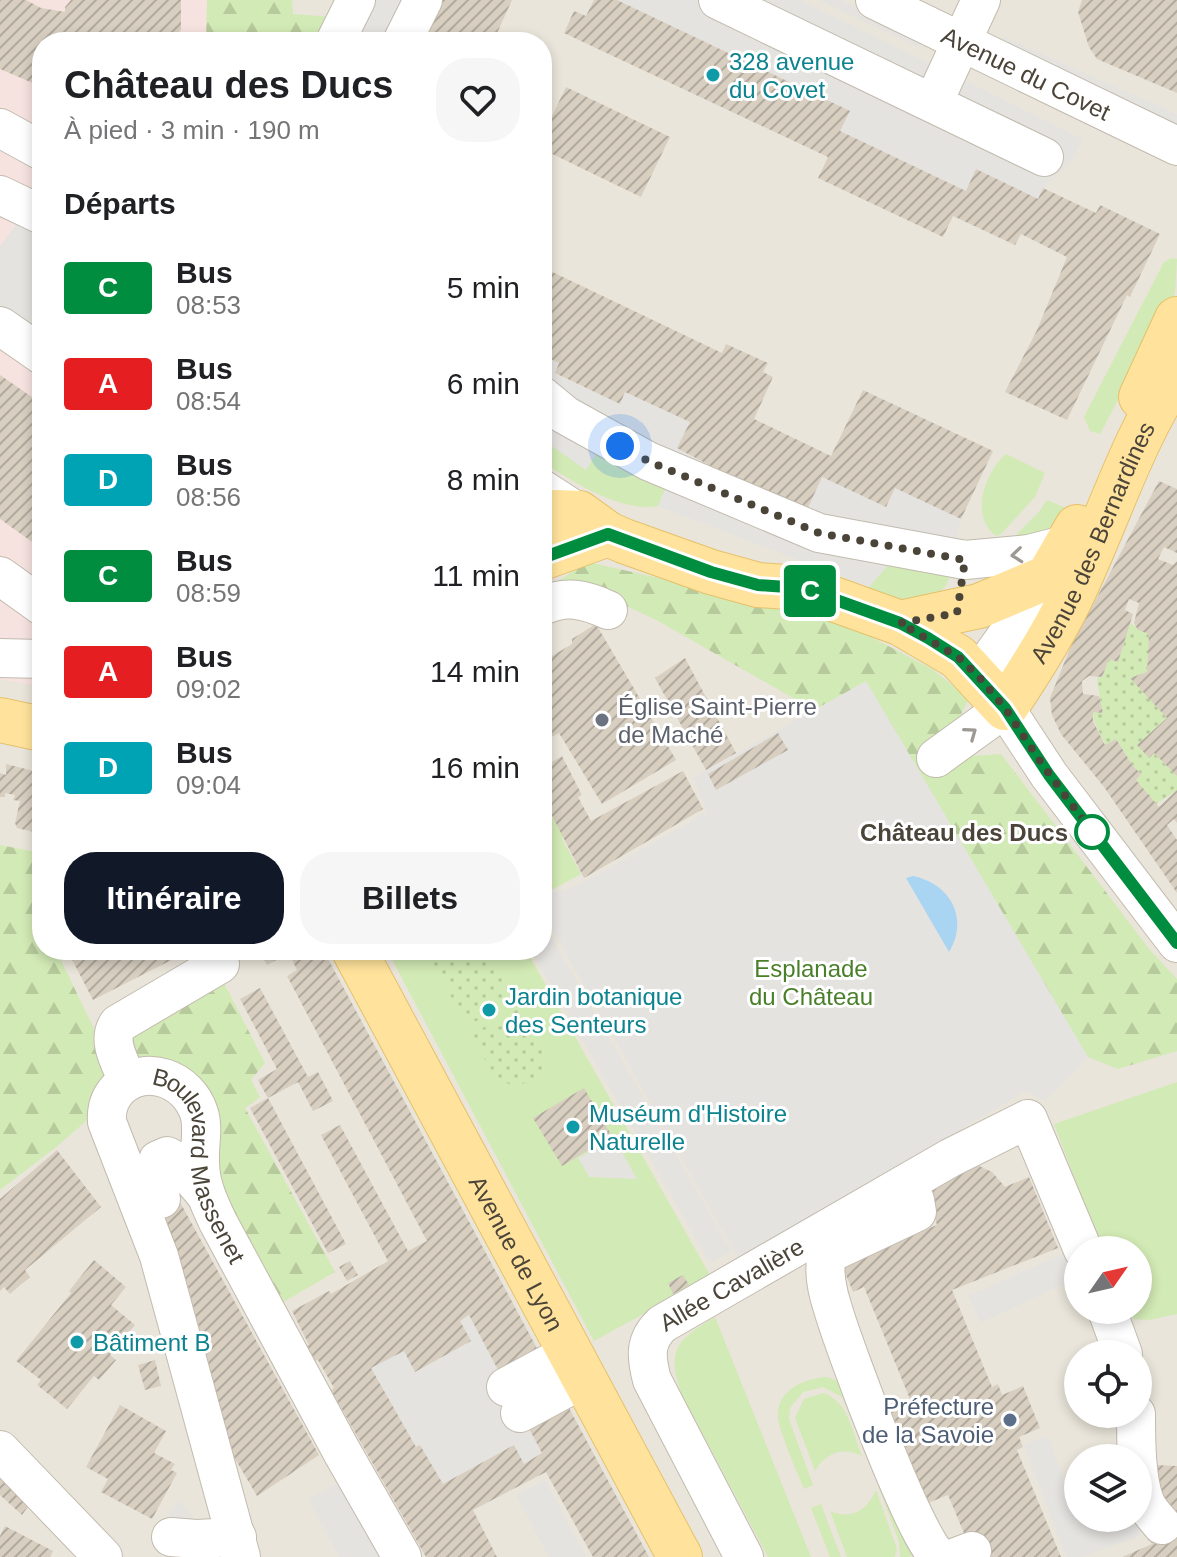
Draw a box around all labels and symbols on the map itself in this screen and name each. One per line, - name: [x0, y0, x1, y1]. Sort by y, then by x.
- street label: Avenue du Covet: [938, 21, 1115, 125]
- place label: 328 avenue du Covet: [729, 48, 854, 103]
- marker: 328 avenue du Covet: [704, 66, 722, 84]
- street label: Avenue des Bernardines: [1024, 417, 1160, 668]
- your location: [600, 426, 640, 466]
- one-way arrow: [1010, 546, 1023, 563]
- line badge: C: [784, 565, 836, 617]
- place label: Église Saint-Pierre de Maché: [618, 693, 817, 748]
- marker: Église Saint-Pierre de Maché: [593, 711, 611, 729]
- one-way arrow: [962, 728, 976, 742]
- marker: Château des Ducs: [1075, 815, 1109, 849]
- place label: Château des Ducs: [860, 819, 1068, 846]
- park label: Esplanade du Château: [749, 955, 873, 1010]
- place label: Jardin botanique des Senteurs: [505, 983, 682, 1038]
- marker: Jardin botanique des Senteurs: [480, 1001, 498, 1019]
- street label: Boulevard Massenet: [150, 1062, 251, 1268]
- place label: Muséum d'Histoire Naturelle: [589, 1100, 787, 1155]
- marker: Muséum d'Histoire Naturelle: [564, 1118, 582, 1136]
- street label: Avenue de Lyon: [464, 1171, 569, 1335]
- street label: Allée Cavalière: [655, 1232, 808, 1336]
- north arrow: [1064, 1236, 1152, 1324]
- place label: Bâtiment B: [93, 1329, 210, 1356]
- marker: Bâtiment B: [68, 1333, 86, 1351]
- place label: Préfecture de la Savoie: [862, 1393, 994, 1448]
- marker: Préfecture de la Savoie: [1001, 1411, 1019, 1429]

